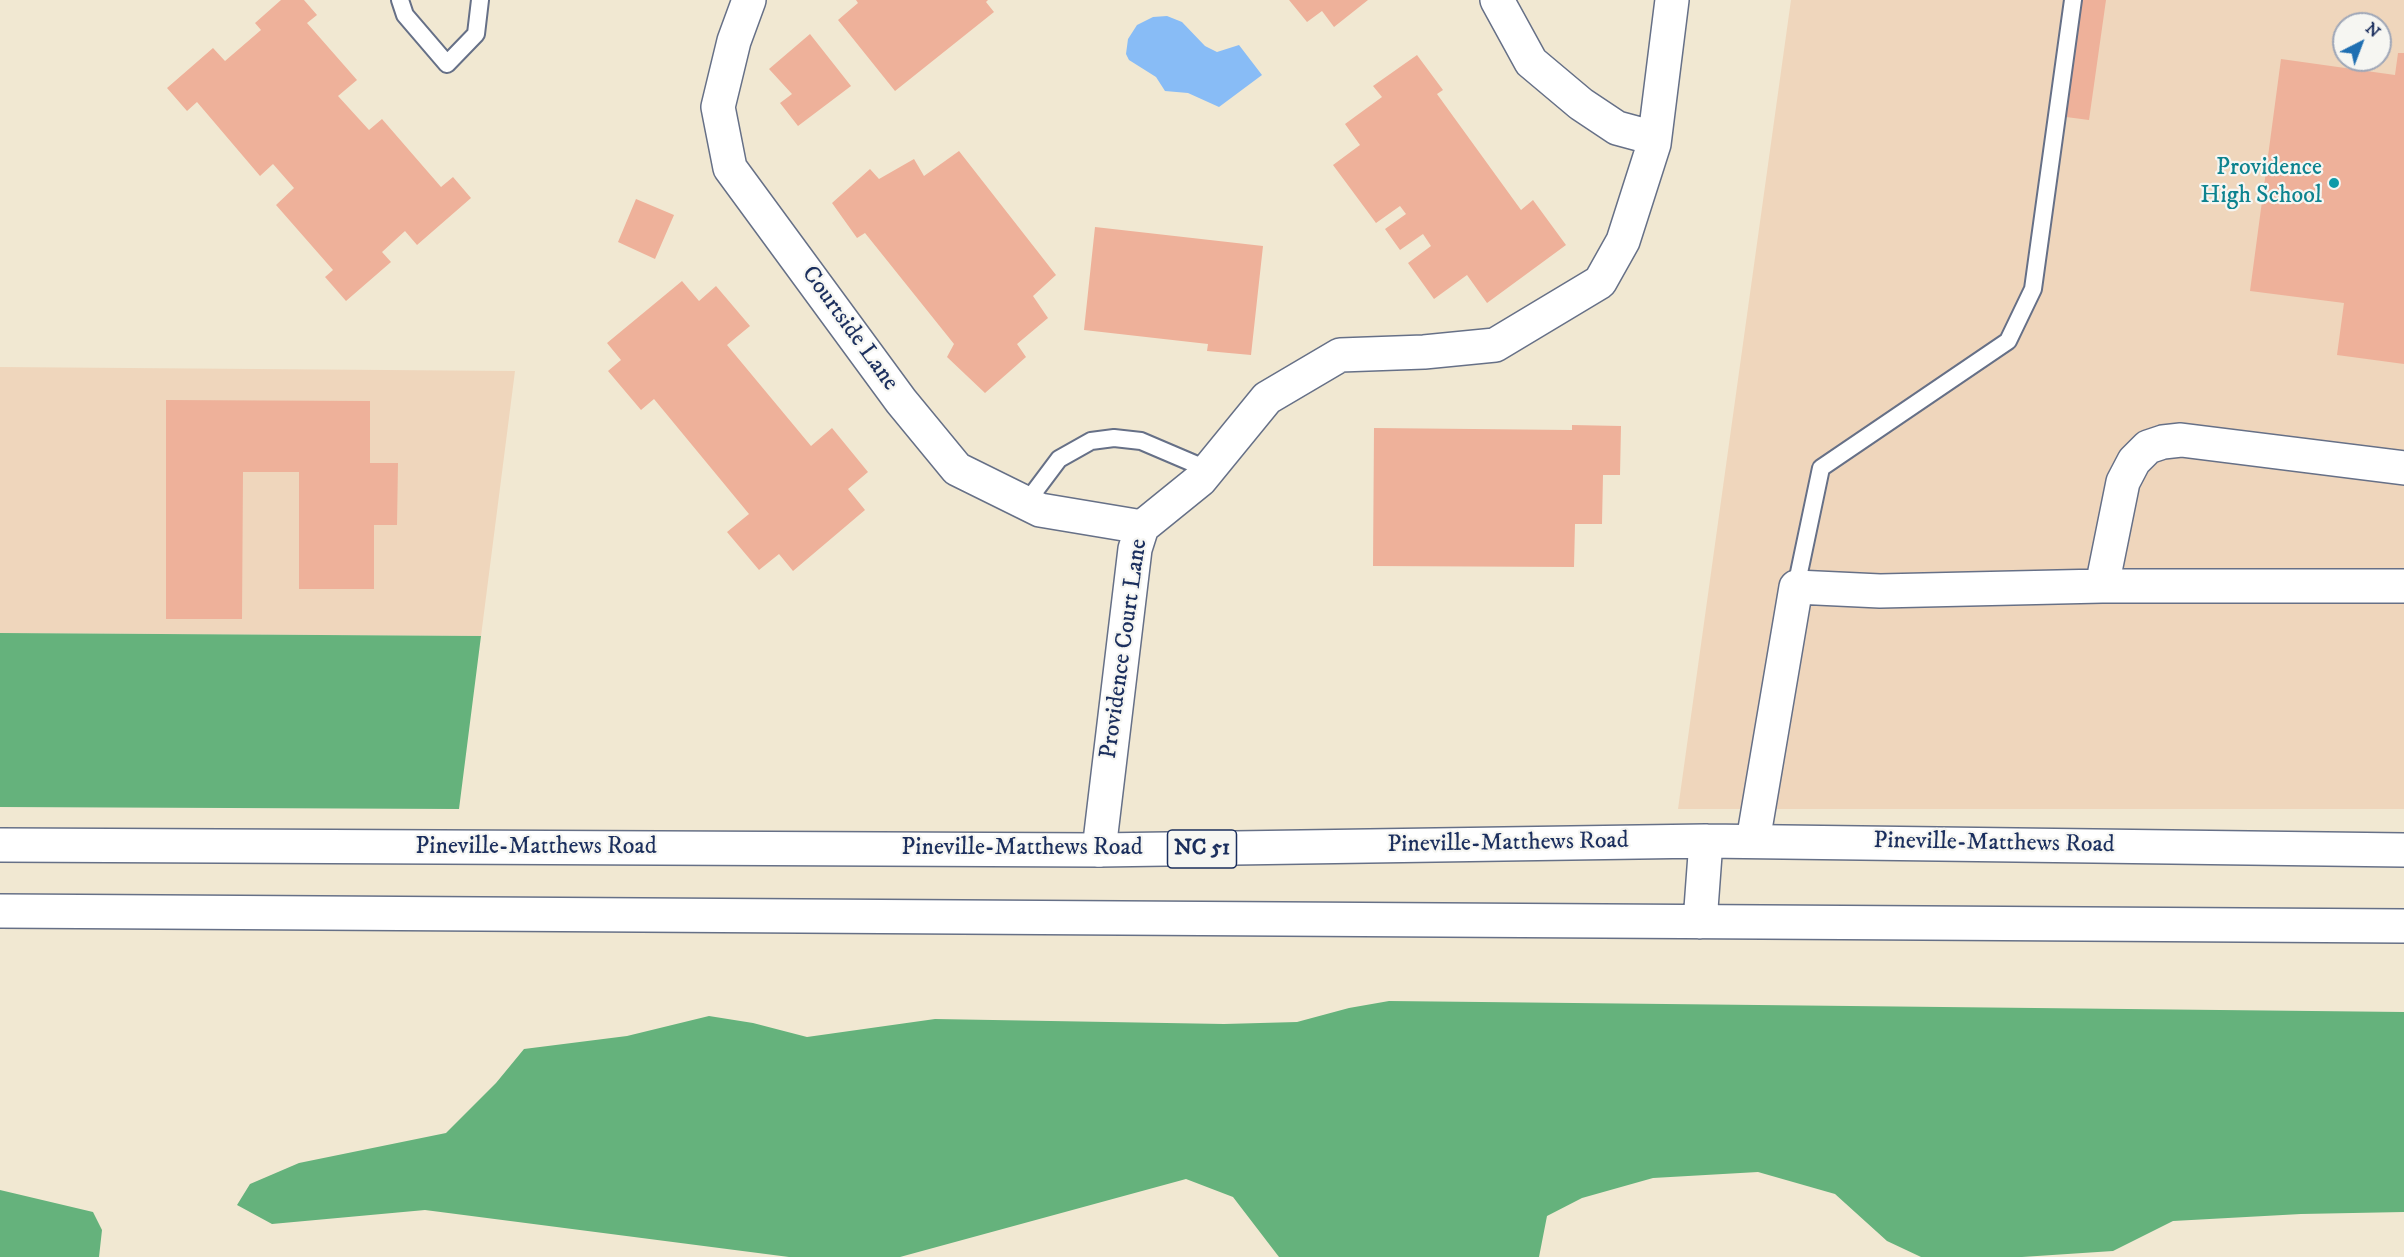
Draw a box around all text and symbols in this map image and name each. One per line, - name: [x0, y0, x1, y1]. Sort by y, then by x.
- north arrow: [2332, 12, 2392, 72]
- text: N: [2361, 18, 2384, 42]
- place label: Providence High School: [2200, 155, 2322, 211]
- marker: Providence High School: [2327, 176, 2341, 190]
- street label: Courtside Lane: [794, 261, 904, 397]
- street label: Providence Court Lane: [1095, 537, 1155, 761]
- street label: Pineville-Matthews Road: [1387, 827, 1629, 861]
- street label: Pineville-Matthews Road: [1873, 827, 2115, 861]
- road number: NC 51: [1168, 830, 1236, 868]
- street label: Pineville-Matthews Road: [415, 834, 657, 862]
- street label: Pineville-Matthews Road: [901, 835, 1143, 863]

